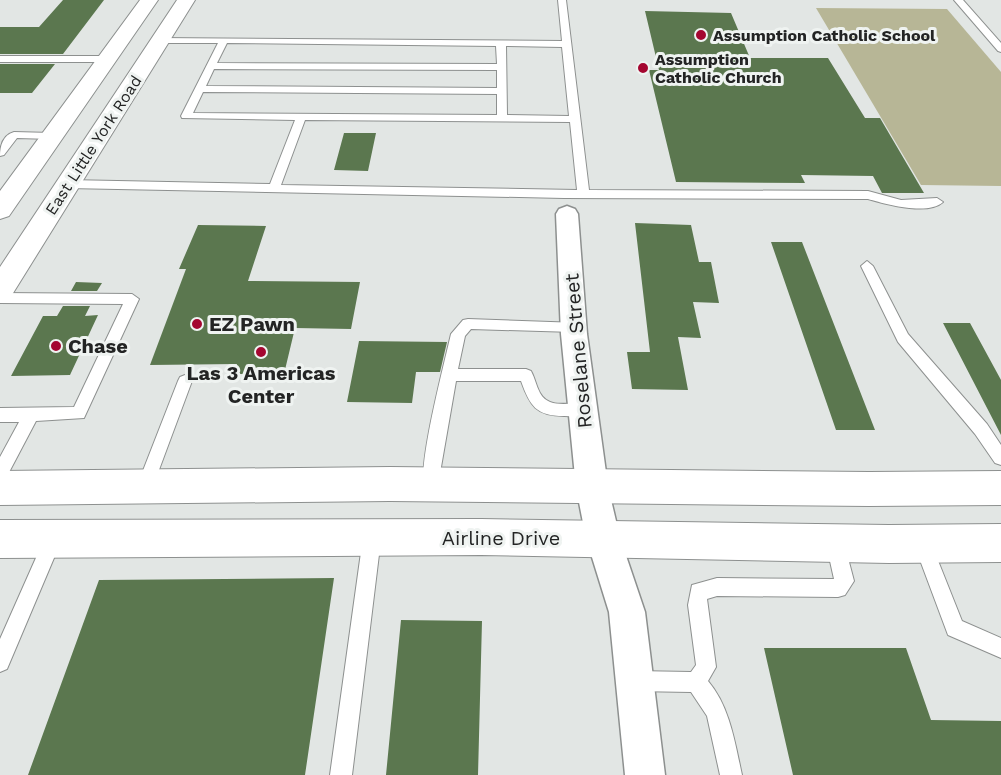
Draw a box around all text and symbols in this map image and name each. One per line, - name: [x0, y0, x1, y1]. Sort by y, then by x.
- place label: Assumption Catholic School: [713, 26, 936, 45]
- marker: Assumption Catholic School: [694, 28, 708, 42]
- place label: Assumption Catholic Church: [655, 50, 782, 87]
- marker: Assumption Catholic Church: [636, 61, 650, 75]
- street label: East Little York Road: [41, 72, 146, 219]
- street label: Roselane Street: [559, 272, 597, 429]
- place label: EZ Pawn: [209, 312, 295, 336]
- marker: EZ Pawn: [190, 317, 204, 331]
- place label: Chase: [68, 334, 128, 358]
- marker: Chase: [49, 339, 63, 353]
- marker: Las 3 Americas Center: [254, 345, 268, 359]
- place label: Las 3 Americas Center: [186, 361, 336, 408]
- street label: Airline Drive: [442, 526, 560, 550]

